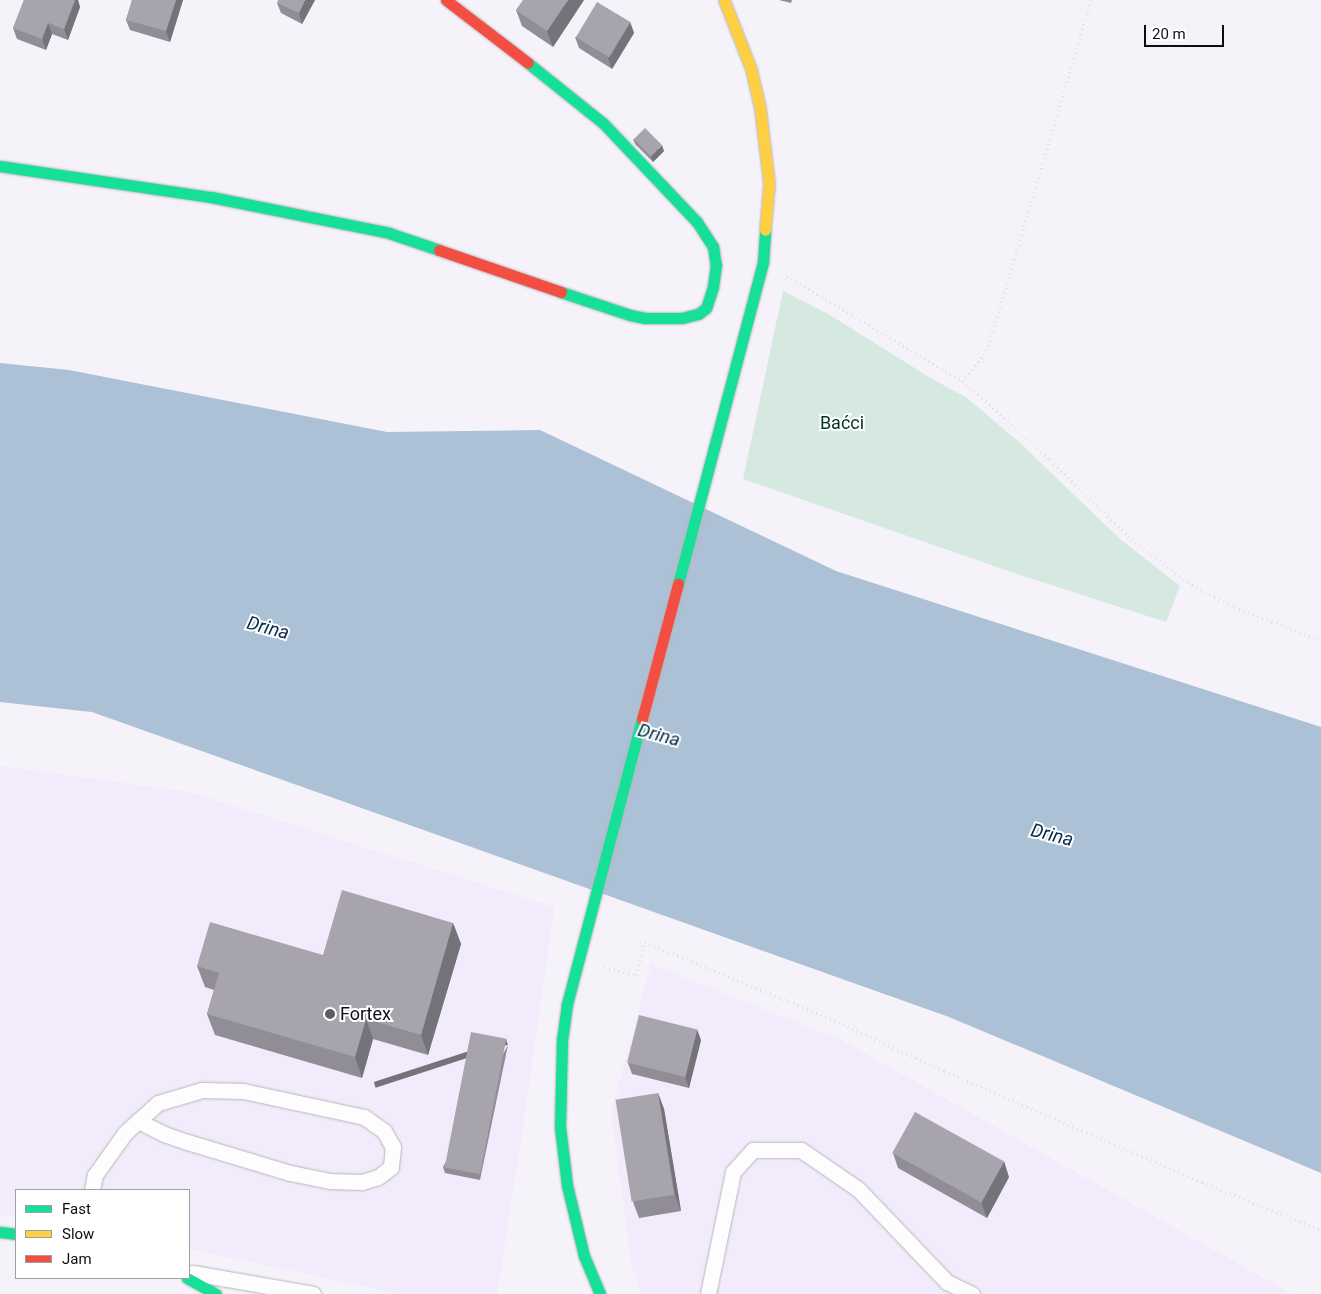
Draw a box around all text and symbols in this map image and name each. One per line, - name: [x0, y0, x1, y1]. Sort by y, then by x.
- scale bar: [1146, 15, 1226, 47]
- text: 20 m: [1152, 25, 1186, 43]
- park label: Baćci: [820, 412, 864, 434]
- water label: Drina: [244, 611, 292, 645]
- water label: Drina: [635, 718, 683, 752]
- water label: Drina: [1028, 819, 1076, 851]
- place label: Fortex: [340, 1003, 391, 1025]
- marker: Fortex: [324, 1008, 336, 1020]
- legend: [15, 1189, 190, 1279]
- text: Fast: [62, 1200, 91, 1218]
- text: Slow: [62, 1225, 94, 1243]
- text: Jam: [62, 1250, 92, 1268]

